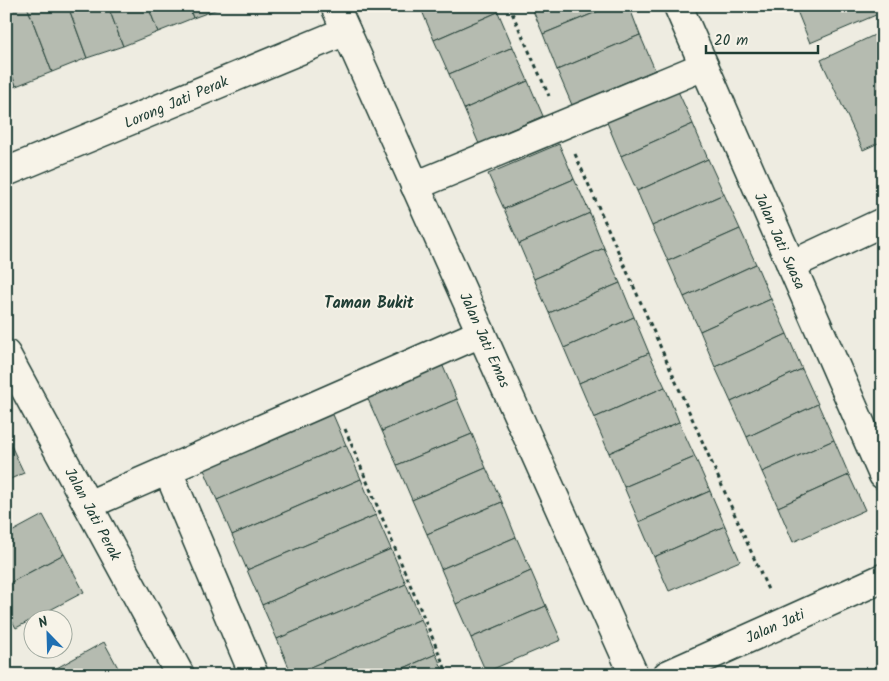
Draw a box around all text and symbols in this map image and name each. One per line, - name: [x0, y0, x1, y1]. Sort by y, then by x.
- scale bar: [706, 22, 819, 54]
- text: 20 m: [714, 29, 748, 53]
- street label: Lorong Jati Perak: [120, 70, 233, 136]
- street label: Jalan Jati Suasa: [747, 189, 811, 294]
- street label: Jalan Jati Emas: [452, 289, 516, 393]
- district label: Taman Bukit: [324, 291, 415, 316]
- street label: Jalan Jati Perak: [58, 464, 127, 566]
- street label: Jalan Jati: [742, 603, 810, 651]
- north arrow: [22, 608, 72, 658]
- text: N: [35, 611, 52, 635]

